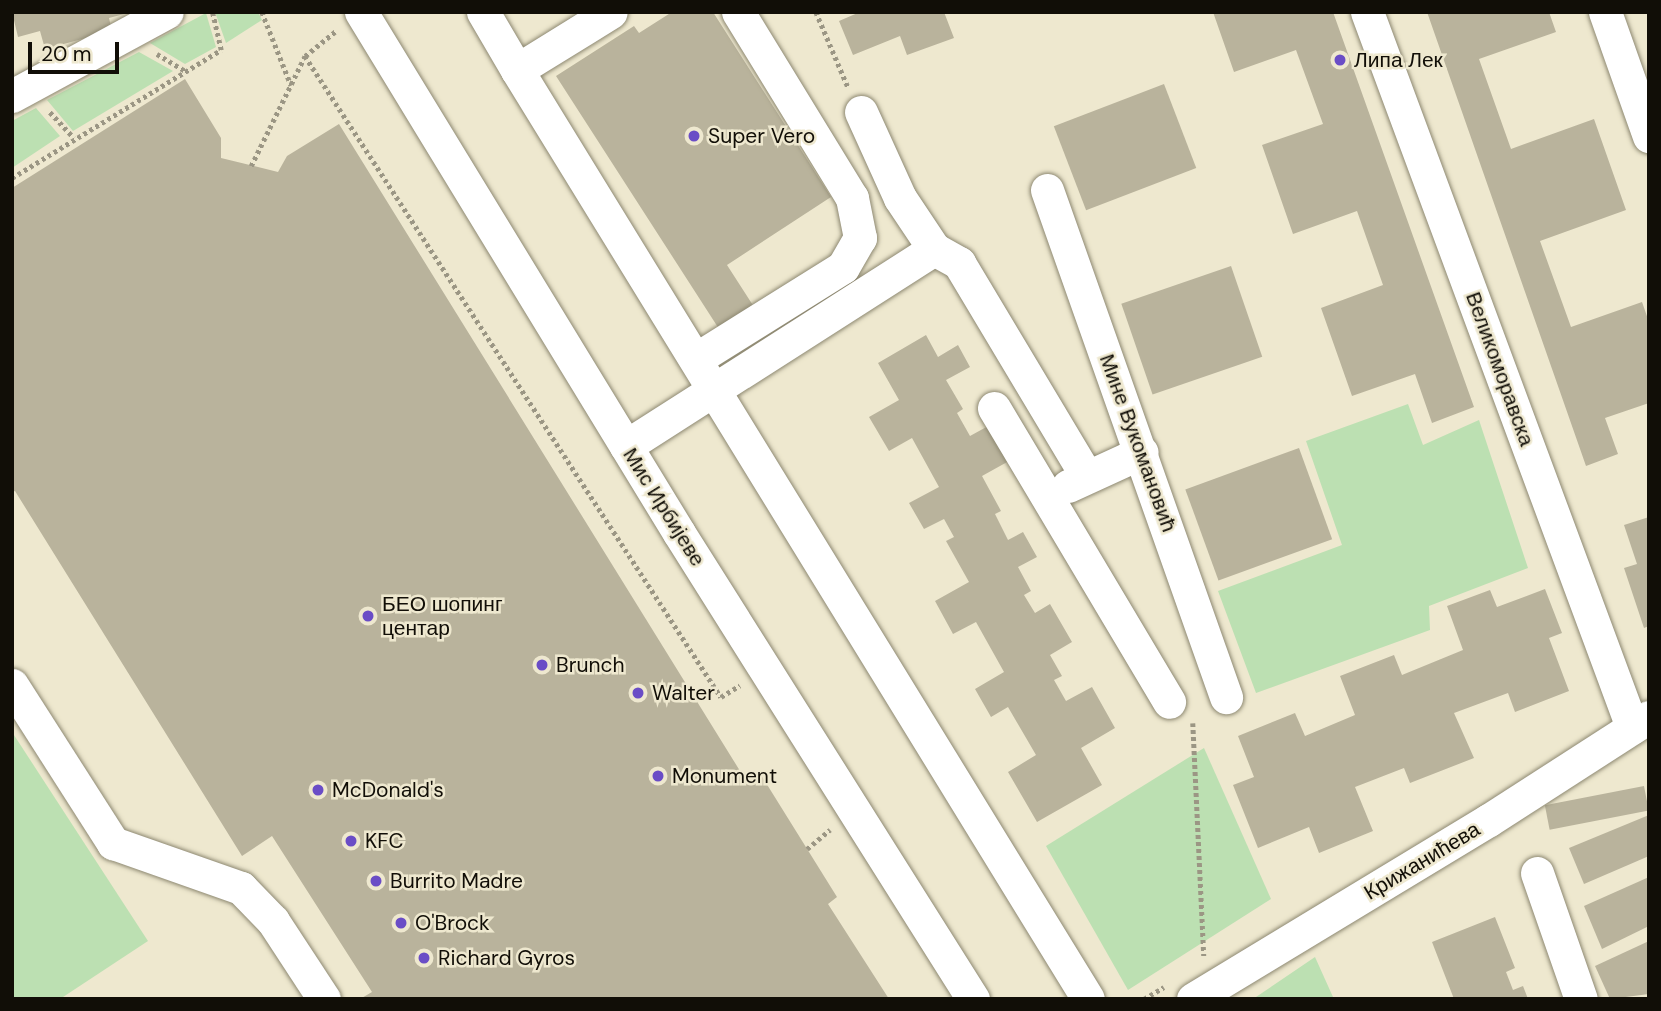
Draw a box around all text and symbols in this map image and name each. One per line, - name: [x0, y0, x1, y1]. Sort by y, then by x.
- scale bar: [32, 28, 122, 72]
- text: 20 m: [41, 40, 92, 68]
- place label: Липа Лек: [1354, 47, 1443, 73]
- marker: Липа Лек: [1332, 52, 1348, 68]
- place label: Super Vero: [708, 123, 815, 149]
- marker: Super Vero: [686, 128, 702, 144]
- street label: Великоморавска: [1460, 288, 1540, 450]
- street label: Мине Вукомановић: [1094, 351, 1182, 535]
- street label: Мис Ирбијеве: [618, 443, 710, 571]
- place label: БЕО шопинг центар: [382, 591, 503, 641]
- marker: БЕО шопинг центар: [360, 608, 376, 624]
- place label: Brunch: [556, 652, 625, 678]
- marker: Brunch: [534, 657, 550, 673]
- place label: Walter: [652, 680, 715, 706]
- marker: Walter: [630, 685, 646, 701]
- place label: Monument: [672, 763, 777, 789]
- marker: Monument: [650, 768, 666, 784]
- place label: McDonald's: [332, 777, 444, 803]
- marker: McDonald's: [310, 782, 326, 798]
- street label: Крижанићева: [1360, 817, 1484, 905]
- place label: KFC: [365, 828, 404, 854]
- marker: KFC: [343, 833, 359, 849]
- place label: Burrito Madre: [390, 868, 523, 894]
- marker: Burrito Madre: [368, 873, 384, 889]
- place label: O'Brock: [415, 910, 490, 936]
- marker: O'Brock: [393, 915, 409, 931]
- place label: Richard Gyros: [438, 945, 575, 971]
- marker: Richard Gyros: [416, 950, 432, 966]

